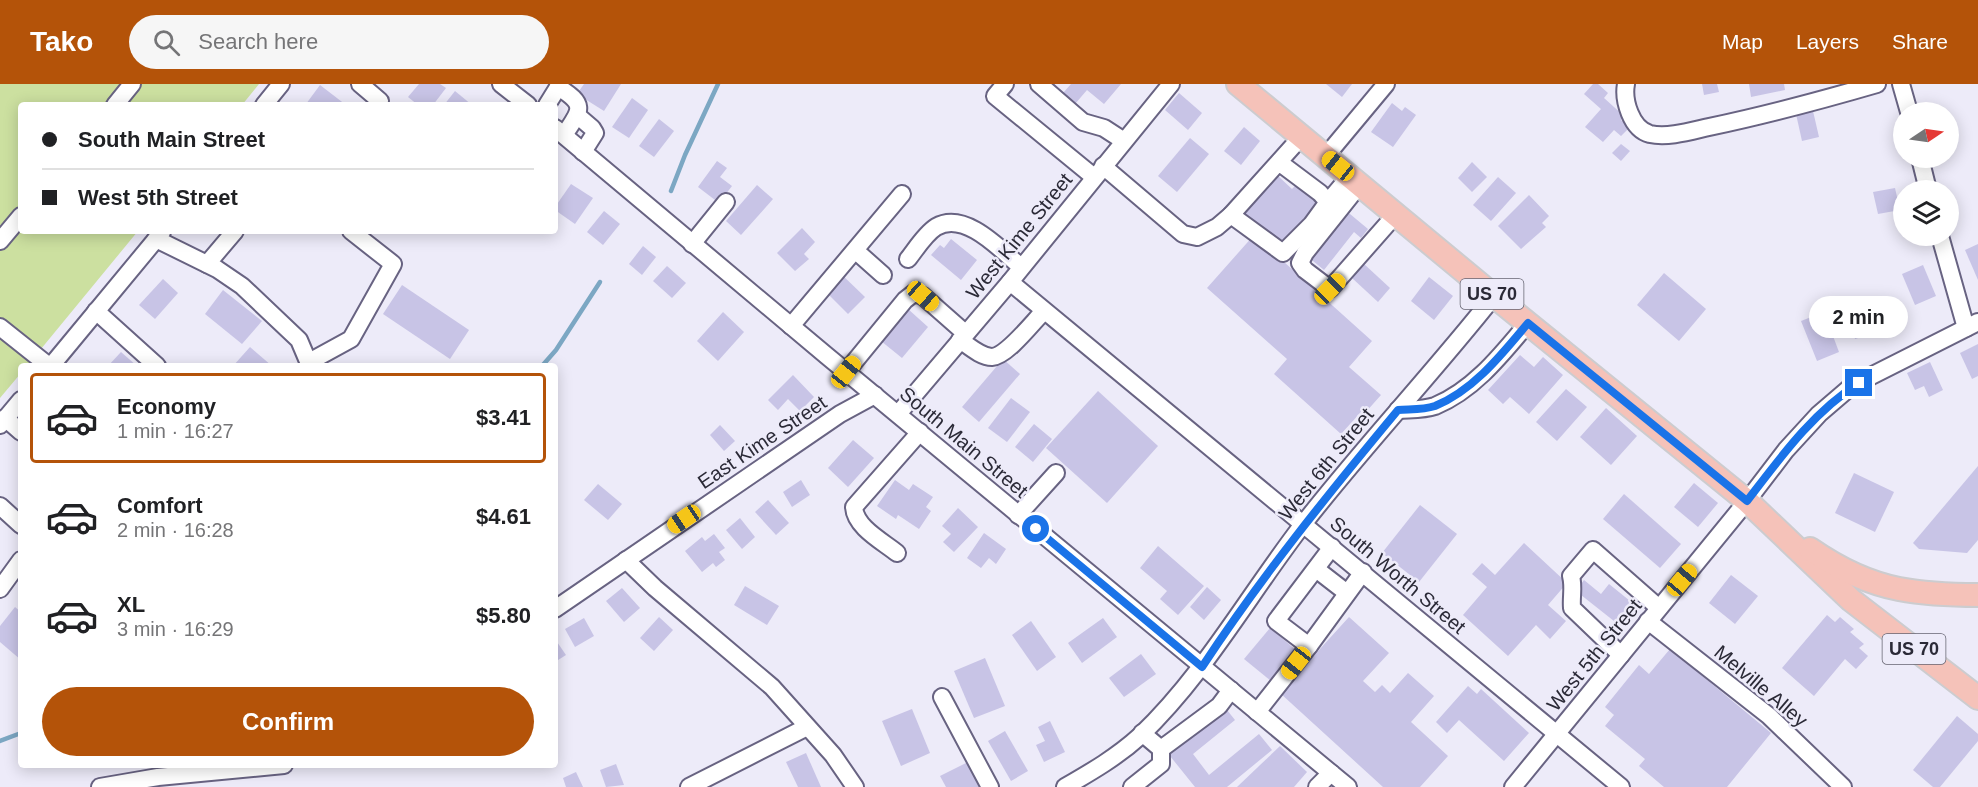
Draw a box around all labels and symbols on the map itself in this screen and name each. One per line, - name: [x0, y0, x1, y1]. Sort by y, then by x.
- north arrow: [1893, 102, 1959, 168]
- car: [1318, 148, 1358, 184]
- street label: West Kime Street: [962, 168, 1077, 303]
- car: [1311, 270, 1349, 308]
- car: [904, 277, 942, 315]
- road number: US 70: [1460, 279, 1524, 309]
- callout: 2 min: [1810, 296, 1908, 338]
- car: [828, 352, 864, 392]
- route end: [1845, 369, 1872, 396]
- street label: South Main Street: [896, 382, 1033, 502]
- street label: East Kime Street: [694, 391, 831, 493]
- street label: West 6th Street: [1274, 403, 1378, 524]
- car: [664, 501, 704, 537]
- street label: South Worth Street: [1326, 512, 1470, 638]
- route start: [1022, 515, 1049, 542]
- car: [1664, 560, 1700, 600]
- street label: West 5th Street: [1542, 594, 1646, 715]
- road number: US 70: [1882, 634, 1946, 664]
- street label: Melville Alley: [1710, 641, 1812, 731]
- car: [1278, 643, 1314, 683]

